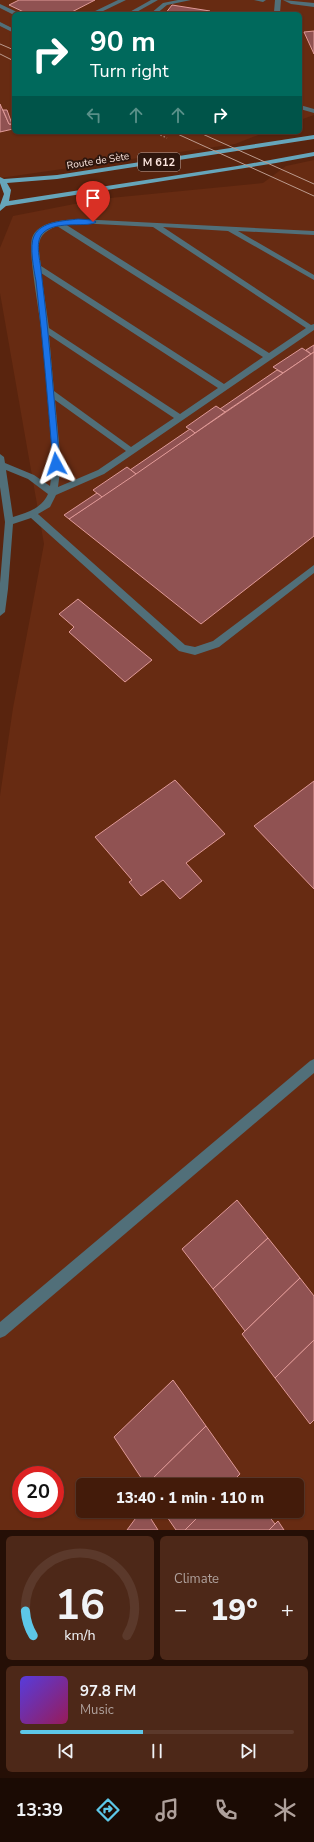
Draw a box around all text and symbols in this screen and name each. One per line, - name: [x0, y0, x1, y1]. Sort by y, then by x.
- text: 90 m: [90, 23, 156, 61]
- icon: right: [24, 28, 76, 80]
- text: Turn right: [90, 59, 169, 83]
- icon: left: [83, 104, 105, 126]
- icon: ahead: [125, 104, 147, 126]
- icon: ahead: [167, 104, 189, 126]
- icon: right: [209, 104, 231, 126]
- street label: Route de Sète: [66, 149, 130, 173]
- road number: M 612: [138, 153, 180, 171]
- pin: [76, 181, 110, 222]
- icon: arrive: [82, 187, 104, 209]
- position arrow: [35, 443, 77, 485]
- speed limit sign: 20: [12, 1466, 64, 1518]
- text: 13:40 · 1 min · 110 m: [116, 1488, 264, 1508]
- text: Climate: [174, 1570, 219, 1588]
- text: 16: [55, 1577, 105, 1634]
- text: 19°: [210, 1590, 258, 1631]
- text: −: [174, 1595, 187, 1625]
- text: +: [281, 1595, 294, 1625]
- text: km/h: [64, 1626, 96, 1645]
- text: 97.8 FM: [80, 1681, 136, 1701]
- text: Music: [80, 1701, 114, 1719]
- icon: previous: [55, 1740, 77, 1762]
- icon: pause: [146, 1740, 168, 1762]
- icon: next: [237, 1740, 259, 1762]
- icon: directions: [94, 1796, 122, 1824]
- icon: music: [153, 1796, 181, 1824]
- icon: phone: [212, 1796, 240, 1824]
- icon: climate: [271, 1796, 299, 1824]
- text: 13:39: [15, 1798, 63, 1822]

